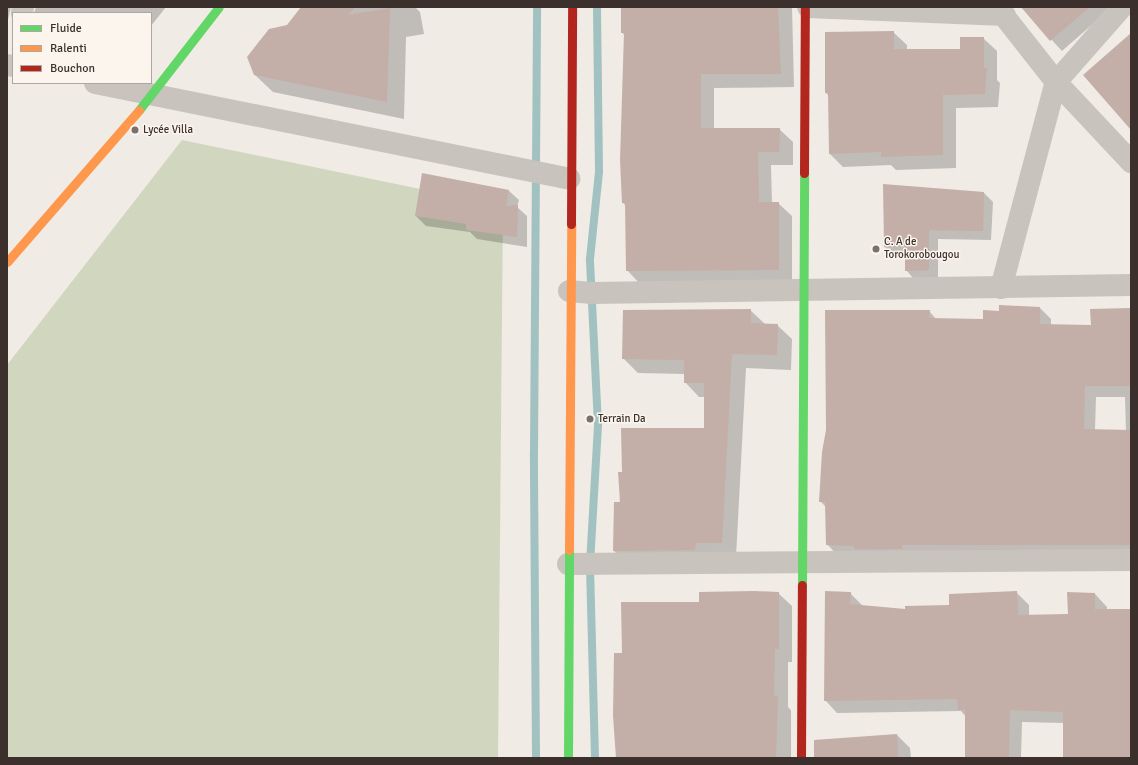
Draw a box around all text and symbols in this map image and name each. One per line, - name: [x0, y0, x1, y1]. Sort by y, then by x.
- legend: [12, 12, 152, 84]
- text: Fluide: [50, 21, 82, 36]
- text: Ralenti: [50, 41, 87, 56]
- text: Bouchon: [50, 61, 95, 76]
- place label: Lycée Villa: [143, 123, 193, 137]
- marker: Lycée Villa: [130, 125, 140, 135]
- place label: C. A de Torokorobougou: [884, 236, 959, 262]
- marker: C. A de Torokorobougou: [871, 244, 881, 254]
- place label: Terrain Da: [598, 412, 646, 426]
- marker: Terrain Da: [585, 414, 595, 424]

